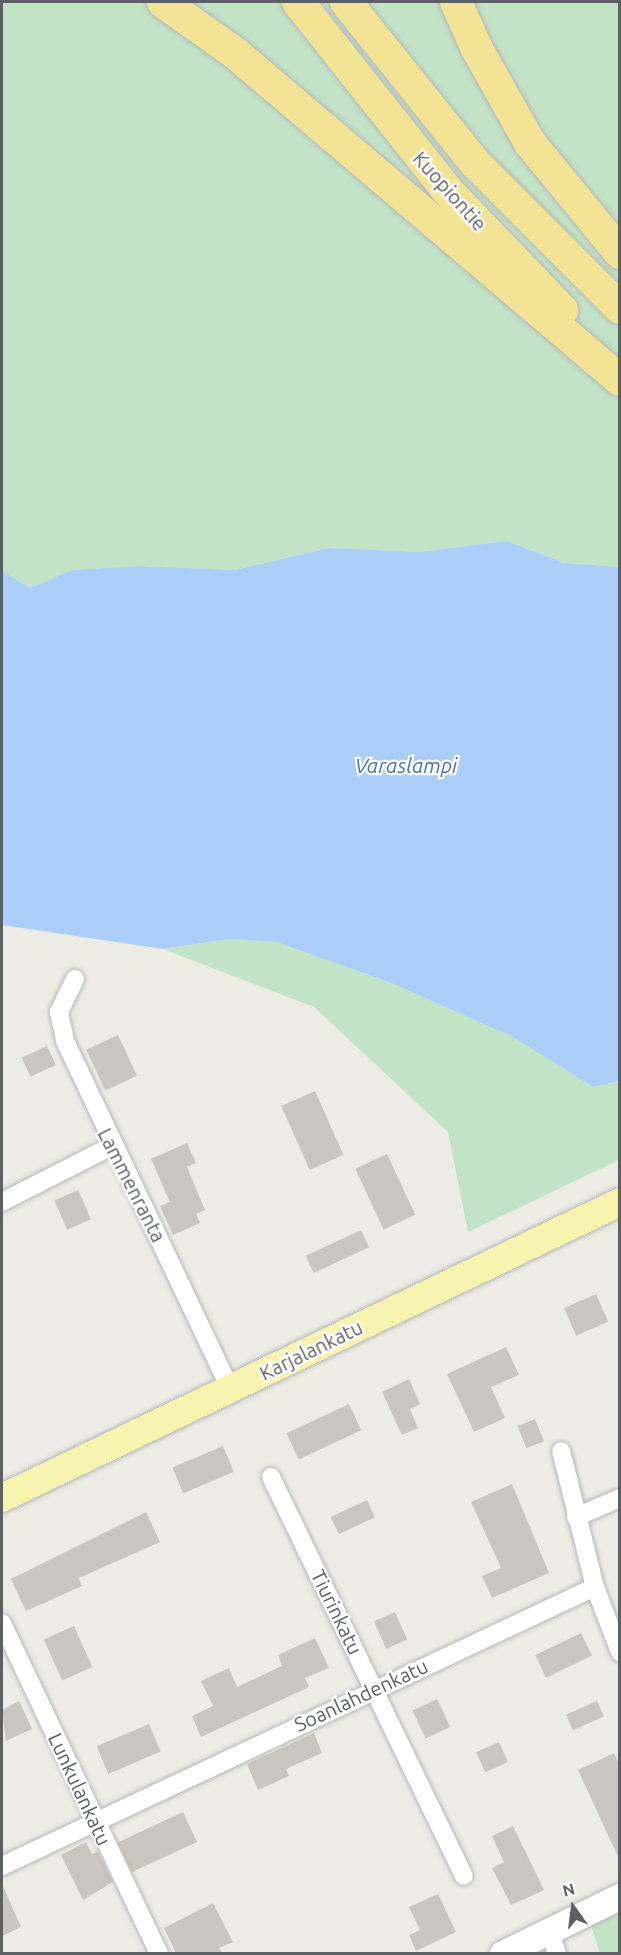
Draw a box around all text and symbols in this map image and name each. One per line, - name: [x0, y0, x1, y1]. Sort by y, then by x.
- street label: Kuopiontie: [408, 146, 492, 236]
- water label: Varaslampi: [355, 752, 457, 778]
- street label: Lammenranta: [93, 1124, 171, 1246]
- street label: Karjalankatu: [256, 1315, 366, 1385]
- street label: Tiurinkatu: [306, 1566, 368, 1658]
- street label: Soanlahdenkatu: [290, 1654, 432, 1736]
- street label: Lunkulankatu: [44, 1729, 116, 1849]
- north arrow: [543, 1877, 603, 1937]
- text: N: [561, 1879, 577, 1900]

